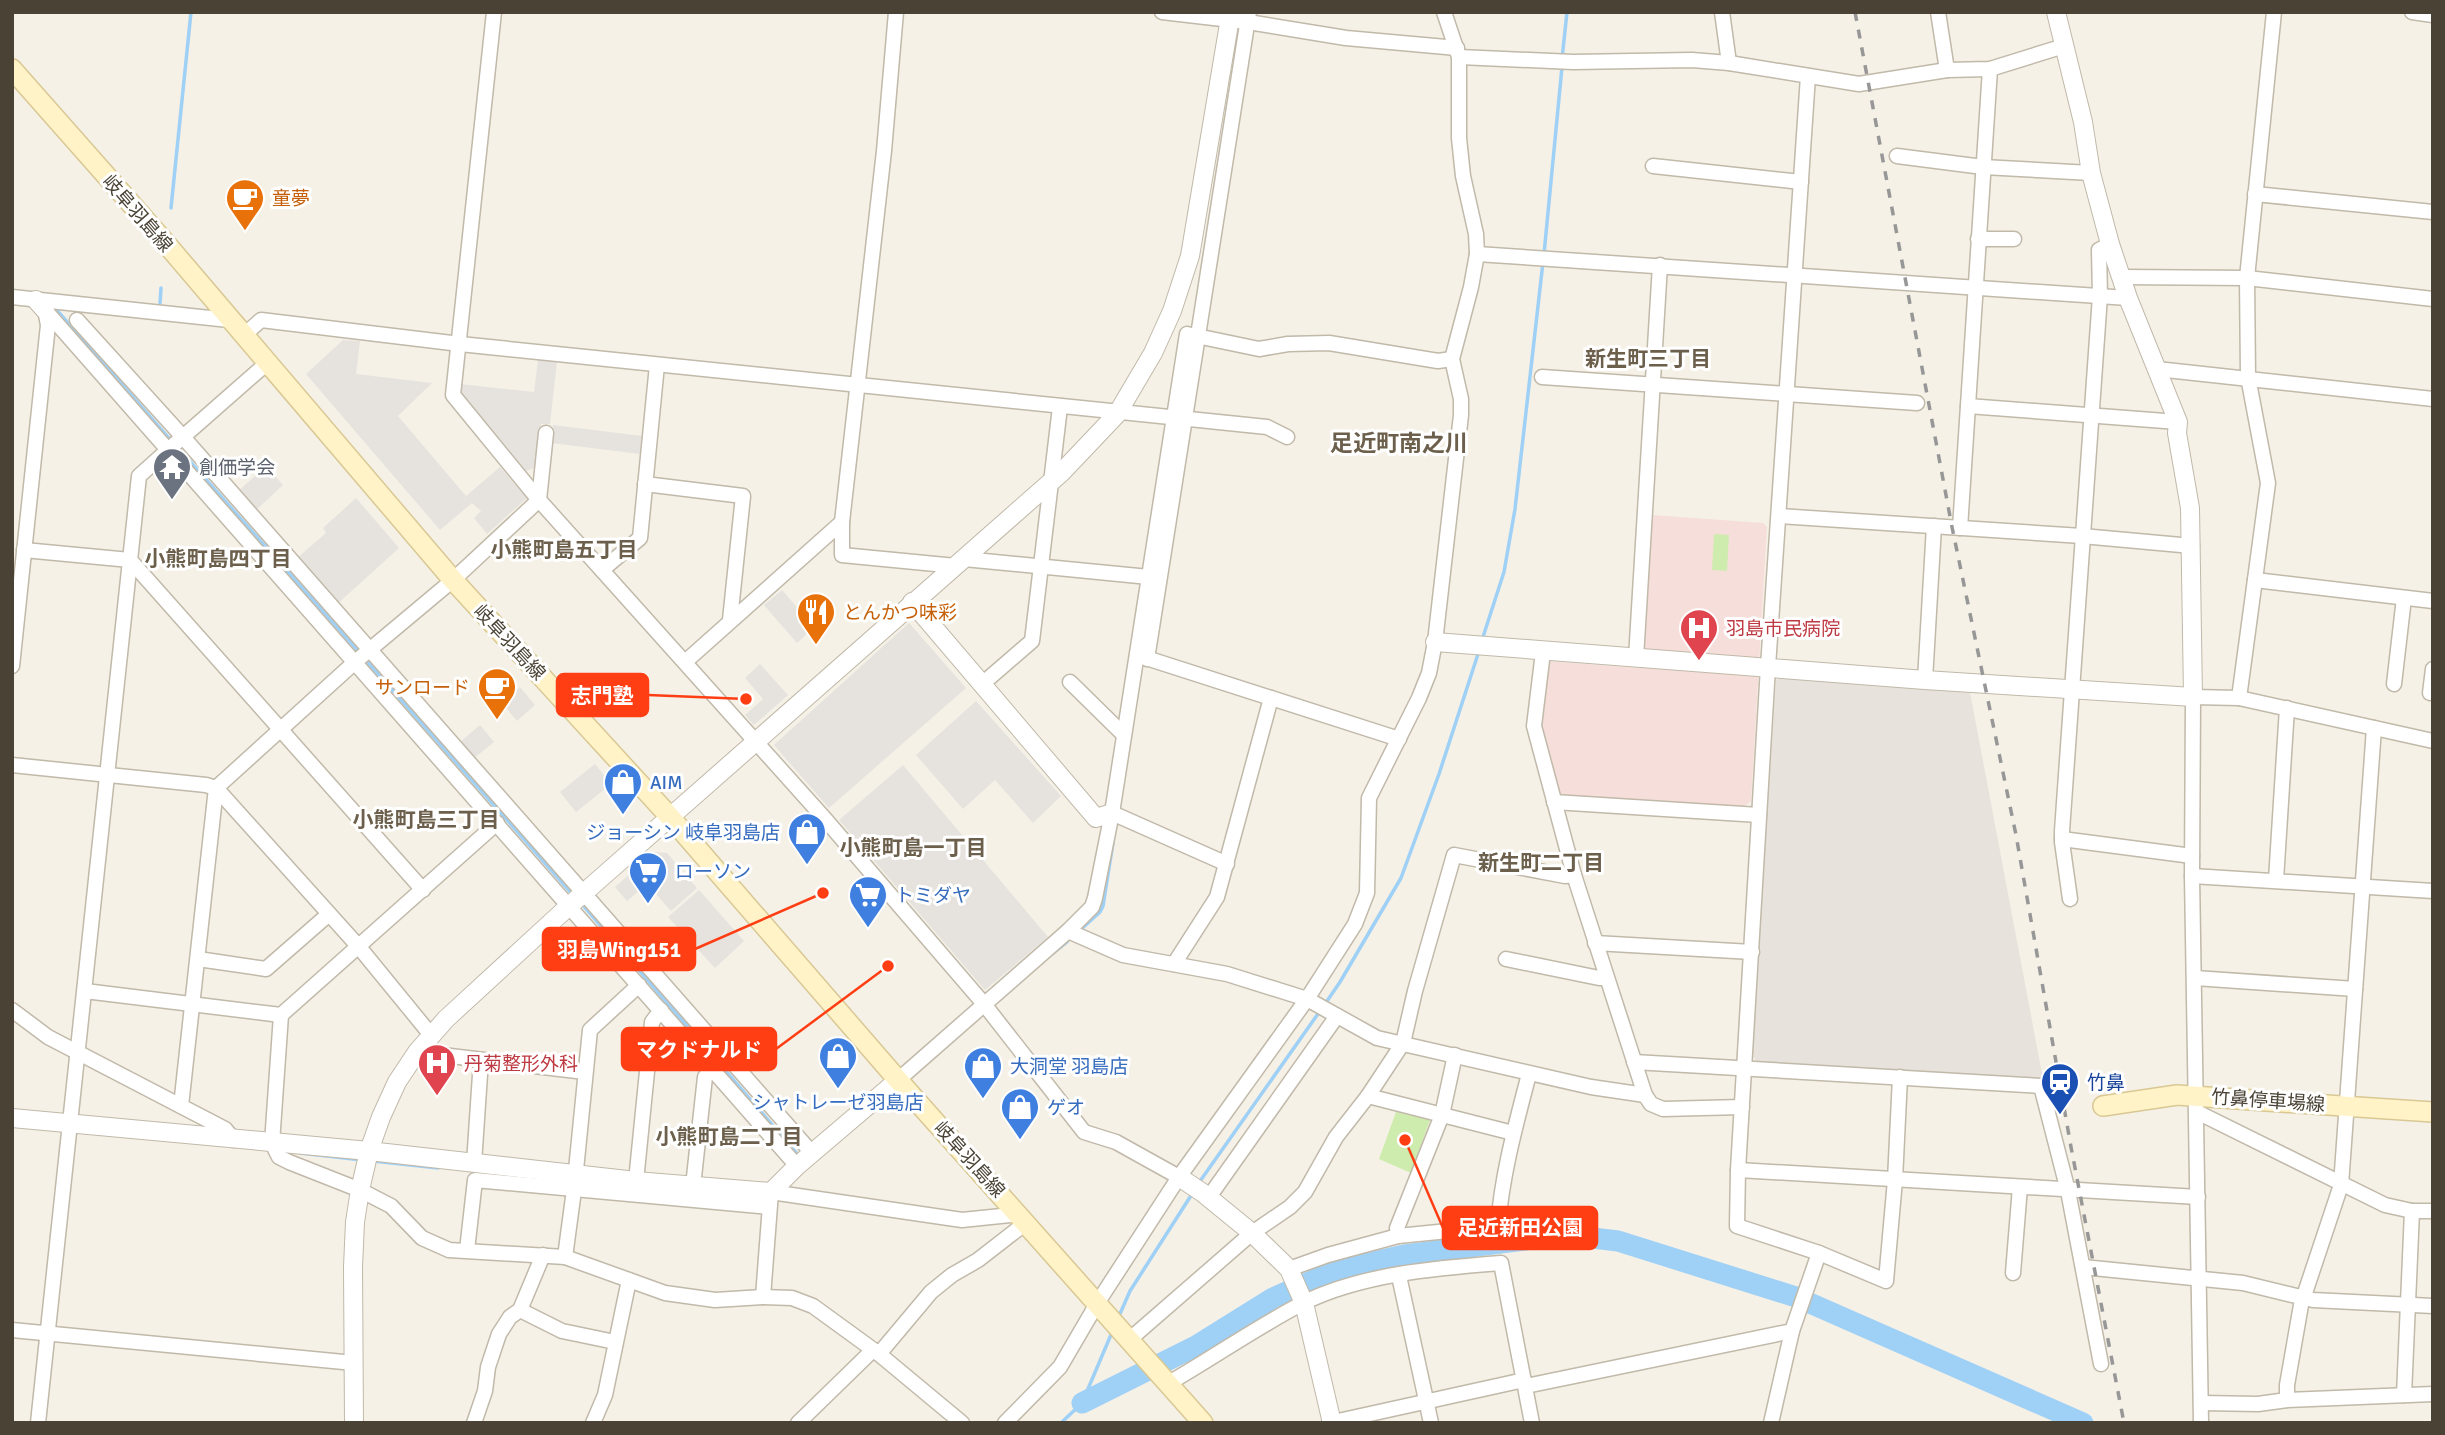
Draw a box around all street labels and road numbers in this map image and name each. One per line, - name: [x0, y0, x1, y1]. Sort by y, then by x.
- street label: 岐阜羽島線: [97, 170, 177, 257]
- street label: 岐阜羽島線: [468, 600, 550, 686]
- street label: 竹鼻停車場線: [2210, 1085, 2326, 1117]
- street label: 岐阜羽島線: [929, 1116, 1010, 1203]

